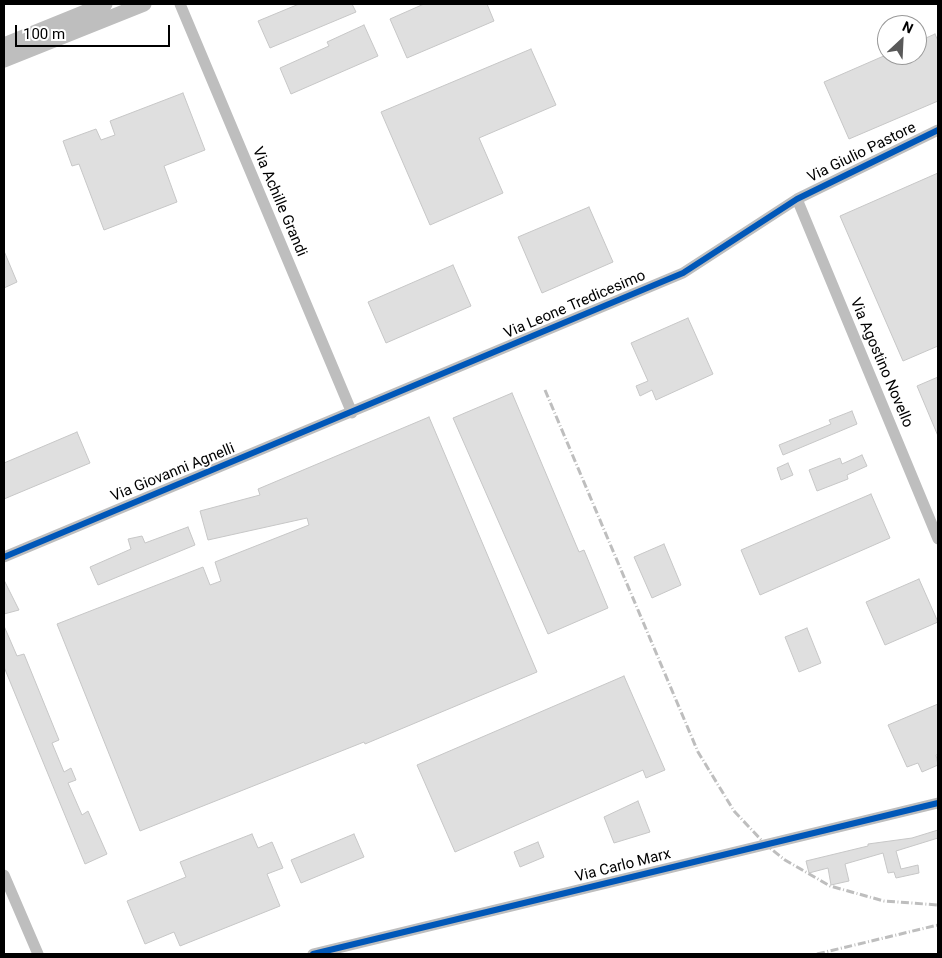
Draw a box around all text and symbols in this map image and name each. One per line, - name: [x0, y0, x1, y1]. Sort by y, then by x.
- scale bar: [18, 15, 172, 47]
- north arrow: [877, 15, 927, 65]
- text: N: [900, 18, 916, 37]
- text: 100 m: [23, 25, 65, 43]
- street label: Via Giulio Pastore: [805, 119, 919, 187]
- street label: Via Achille Grandi: [248, 145, 310, 259]
- street label: Via Leone Tredicesimo: [502, 267, 648, 343]
- street label: Via Agostino Novello: [846, 296, 916, 430]
- street label: Via Giovanni Agnelli: [108, 440, 238, 506]
- street label: Via Carlo Marx: [573, 845, 673, 887]

